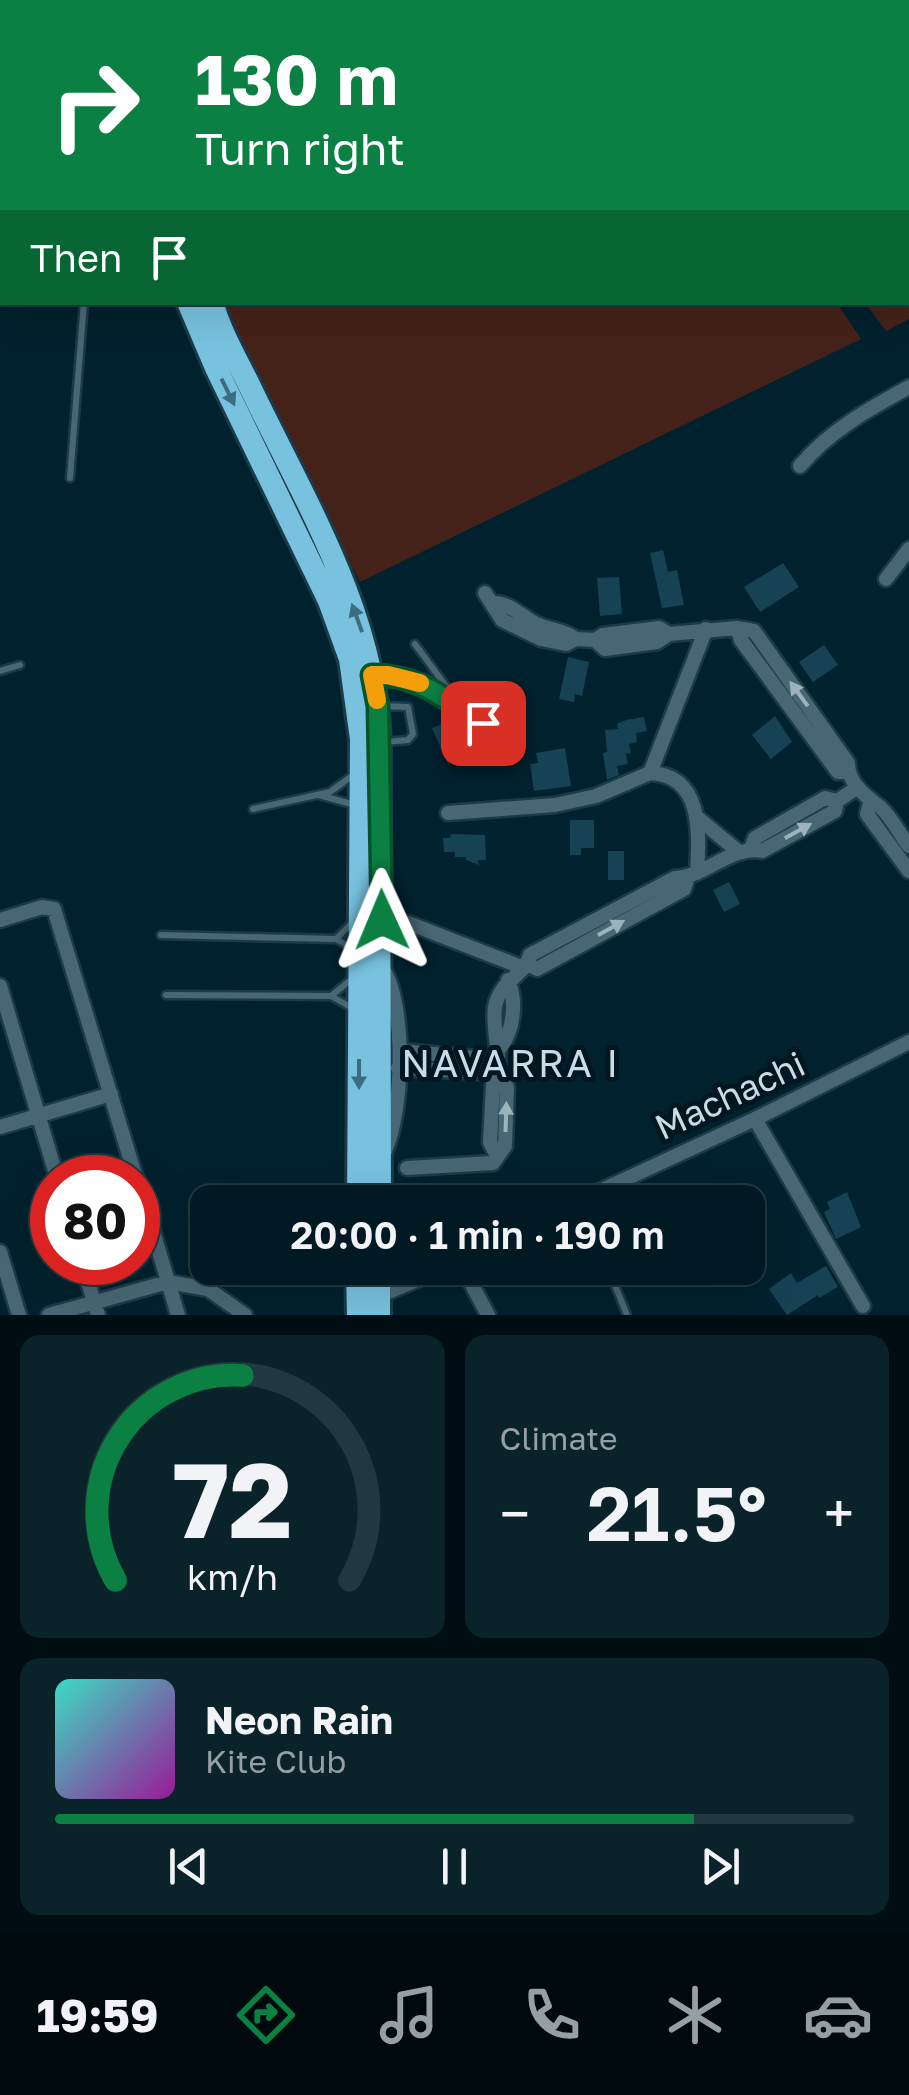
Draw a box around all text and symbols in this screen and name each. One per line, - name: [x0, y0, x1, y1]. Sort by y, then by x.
- text: 130 m: [195, 36, 398, 120]
- icon: right: [30, 40, 160, 170]
- text: Turn right: [195, 121, 405, 175]
- icon: arrive: [142, 230, 197, 285]
- text: Then: [30, 235, 122, 280]
- one-way arrow: [219, 377, 236, 406]
- one-way arrow: [349, 602, 364, 632]
- pin: [441, 681, 526, 766]
- one-way arrow: [790, 681, 809, 707]
- icon: arrive: [456, 696, 511, 751]
- one-way arrow: [784, 823, 813, 840]
- position arrow: [330, 868, 434, 972]
- one-way arrow: [597, 920, 626, 937]
- district label: NAVARRA I: [401, 1040, 621, 1085]
- street label: Machachi: [648, 1042, 811, 1148]
- one-way arrow: [351, 1058, 367, 1090]
- one-way arrow: [499, 1101, 515, 1133]
- speed limit sign: 80: [30, 1155, 160, 1285]
- text: 20:00 · 1 min · 190 m: [290, 1212, 665, 1257]
- text: Climate: [500, 1419, 618, 1457]
- text: 72: [172, 1436, 292, 1561]
- text: 21.5°: [587, 1467, 767, 1558]
- text: −: [500, 1480, 530, 1546]
- text: +: [824, 1480, 854, 1546]
- text: km/h: [187, 1555, 278, 1598]
- text: Neon Rain: [205, 1697, 393, 1742]
- text: Kite Club: [205, 1742, 346, 1780]
- icon: previous: [161, 1839, 216, 1894]
- icon: pause: [427, 1839, 482, 1894]
- icon: next: [693, 1839, 748, 1894]
- icon: directions: [231, 1980, 301, 2050]
- icon: music: [374, 1980, 444, 2050]
- icon: phone: [517, 1980, 587, 2050]
- icon: climate: [660, 1980, 730, 2050]
- icon: car: [803, 1980, 873, 2050]
- text: 19:59: [36, 1988, 159, 2042]

